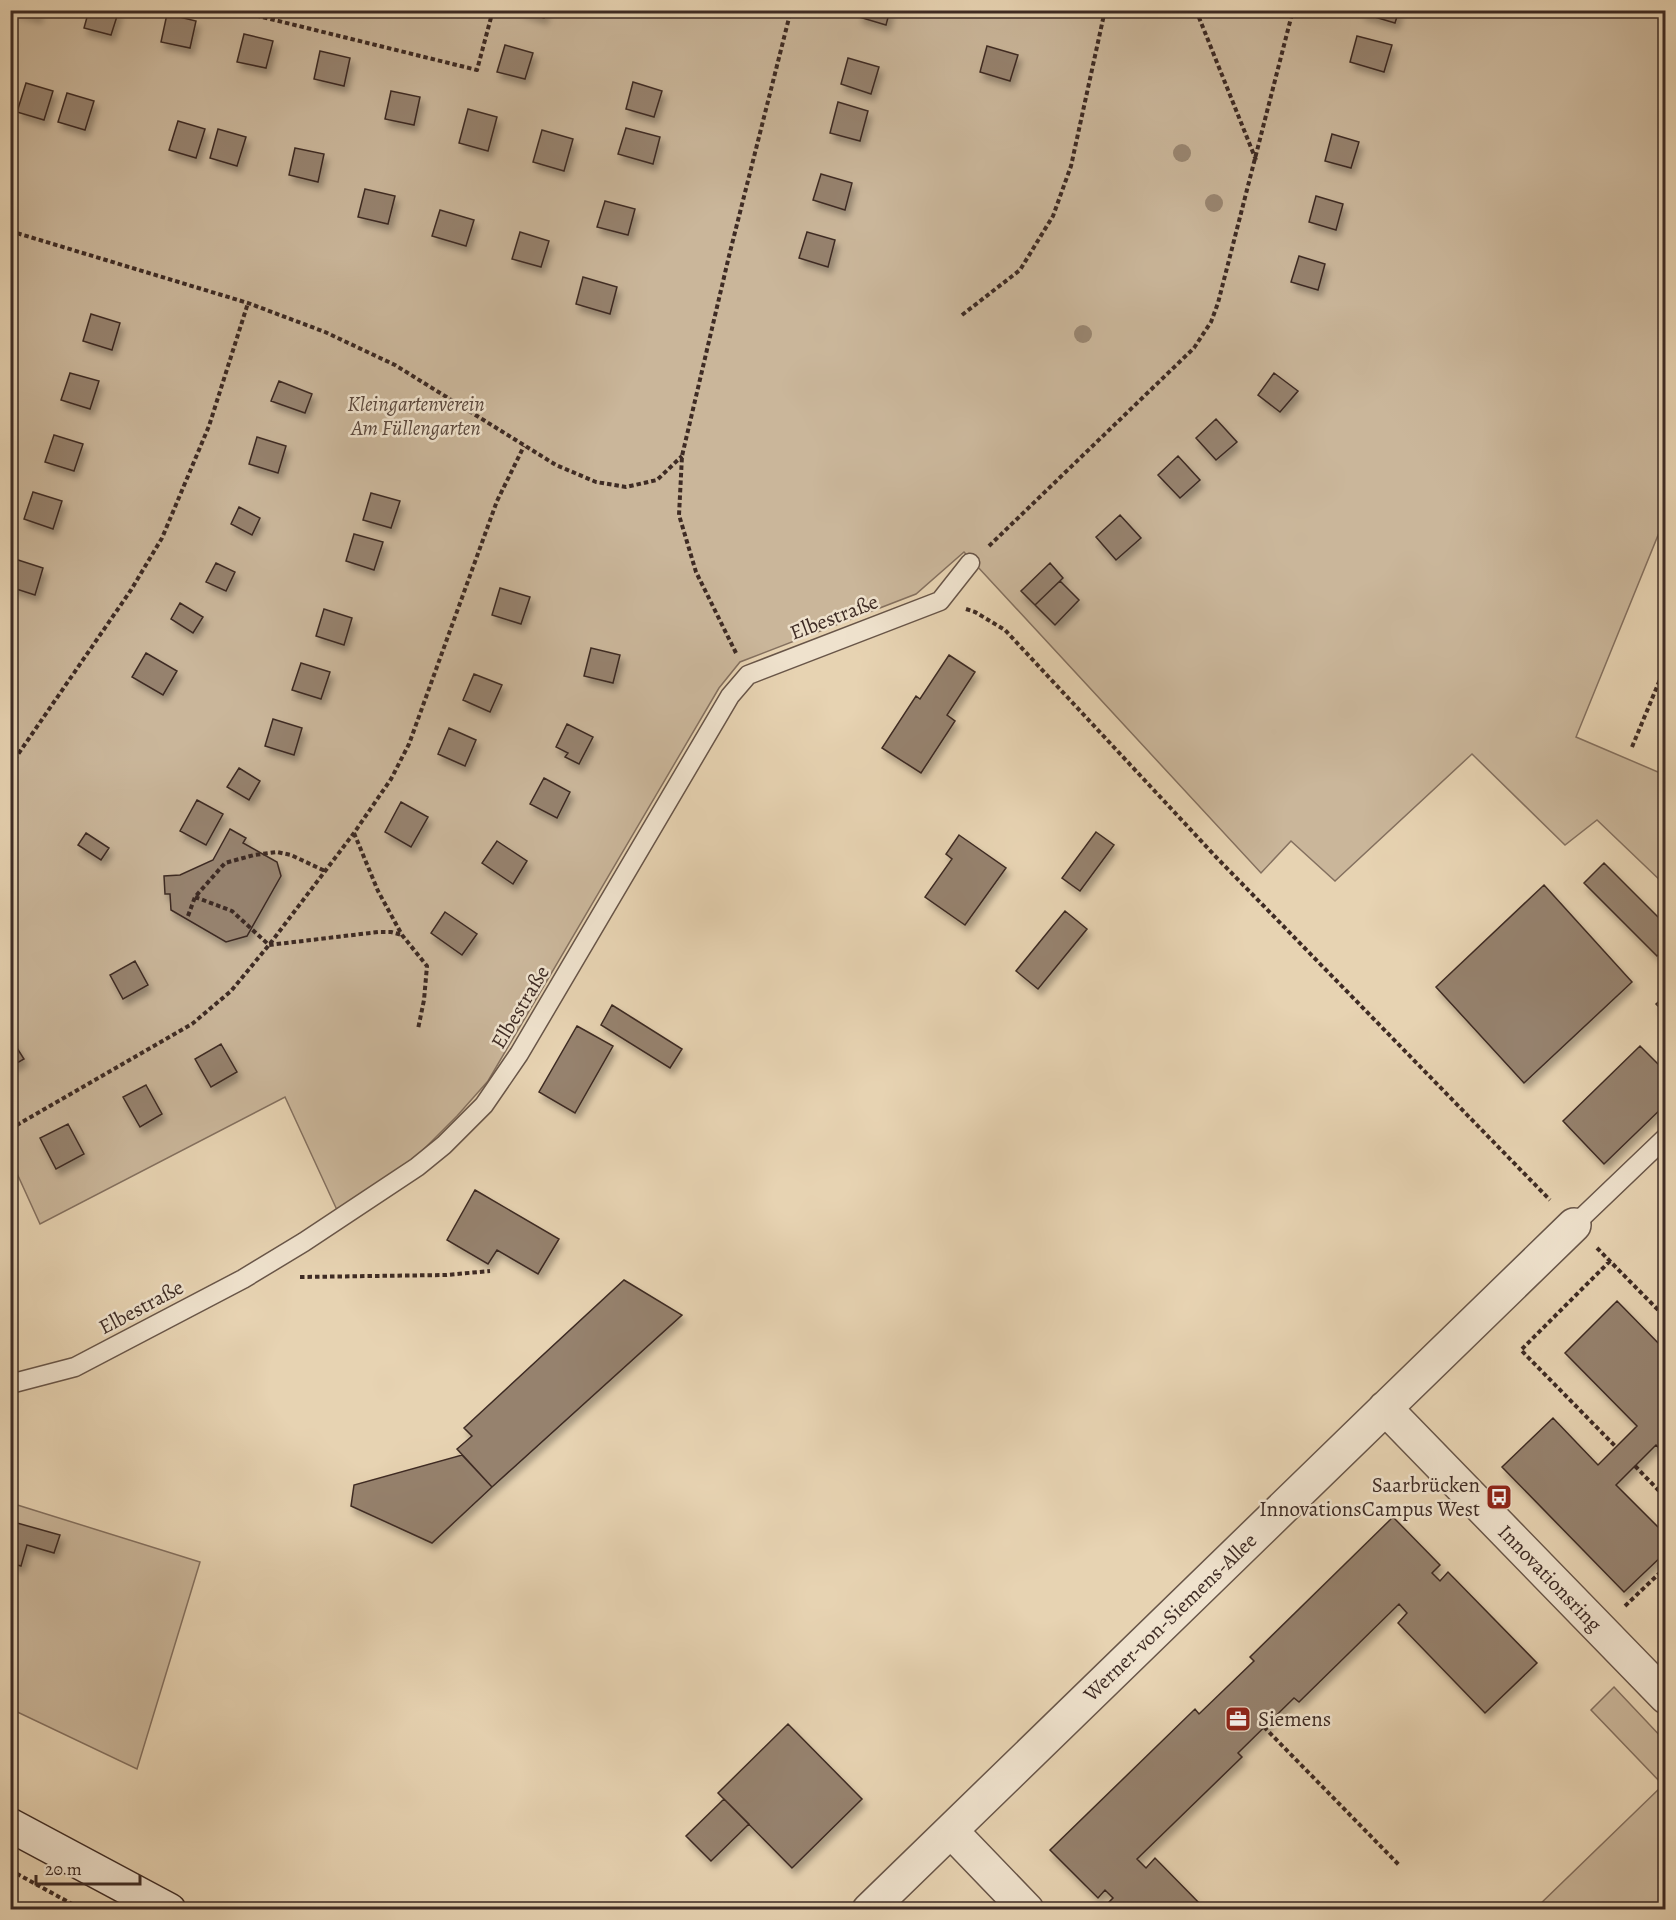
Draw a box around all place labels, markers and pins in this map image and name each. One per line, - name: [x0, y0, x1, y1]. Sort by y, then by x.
- place label: Saarbrücken InnovationsCampus West: [1259, 1471, 1480, 1523]
- bus stop icon: Saarbrücken InnovationsCampus West: [1484, 1482, 1514, 1512]
- office icon: Siemens: [1223, 1704, 1253, 1734]
- place label: Siemens: [1258, 1705, 1331, 1733]

